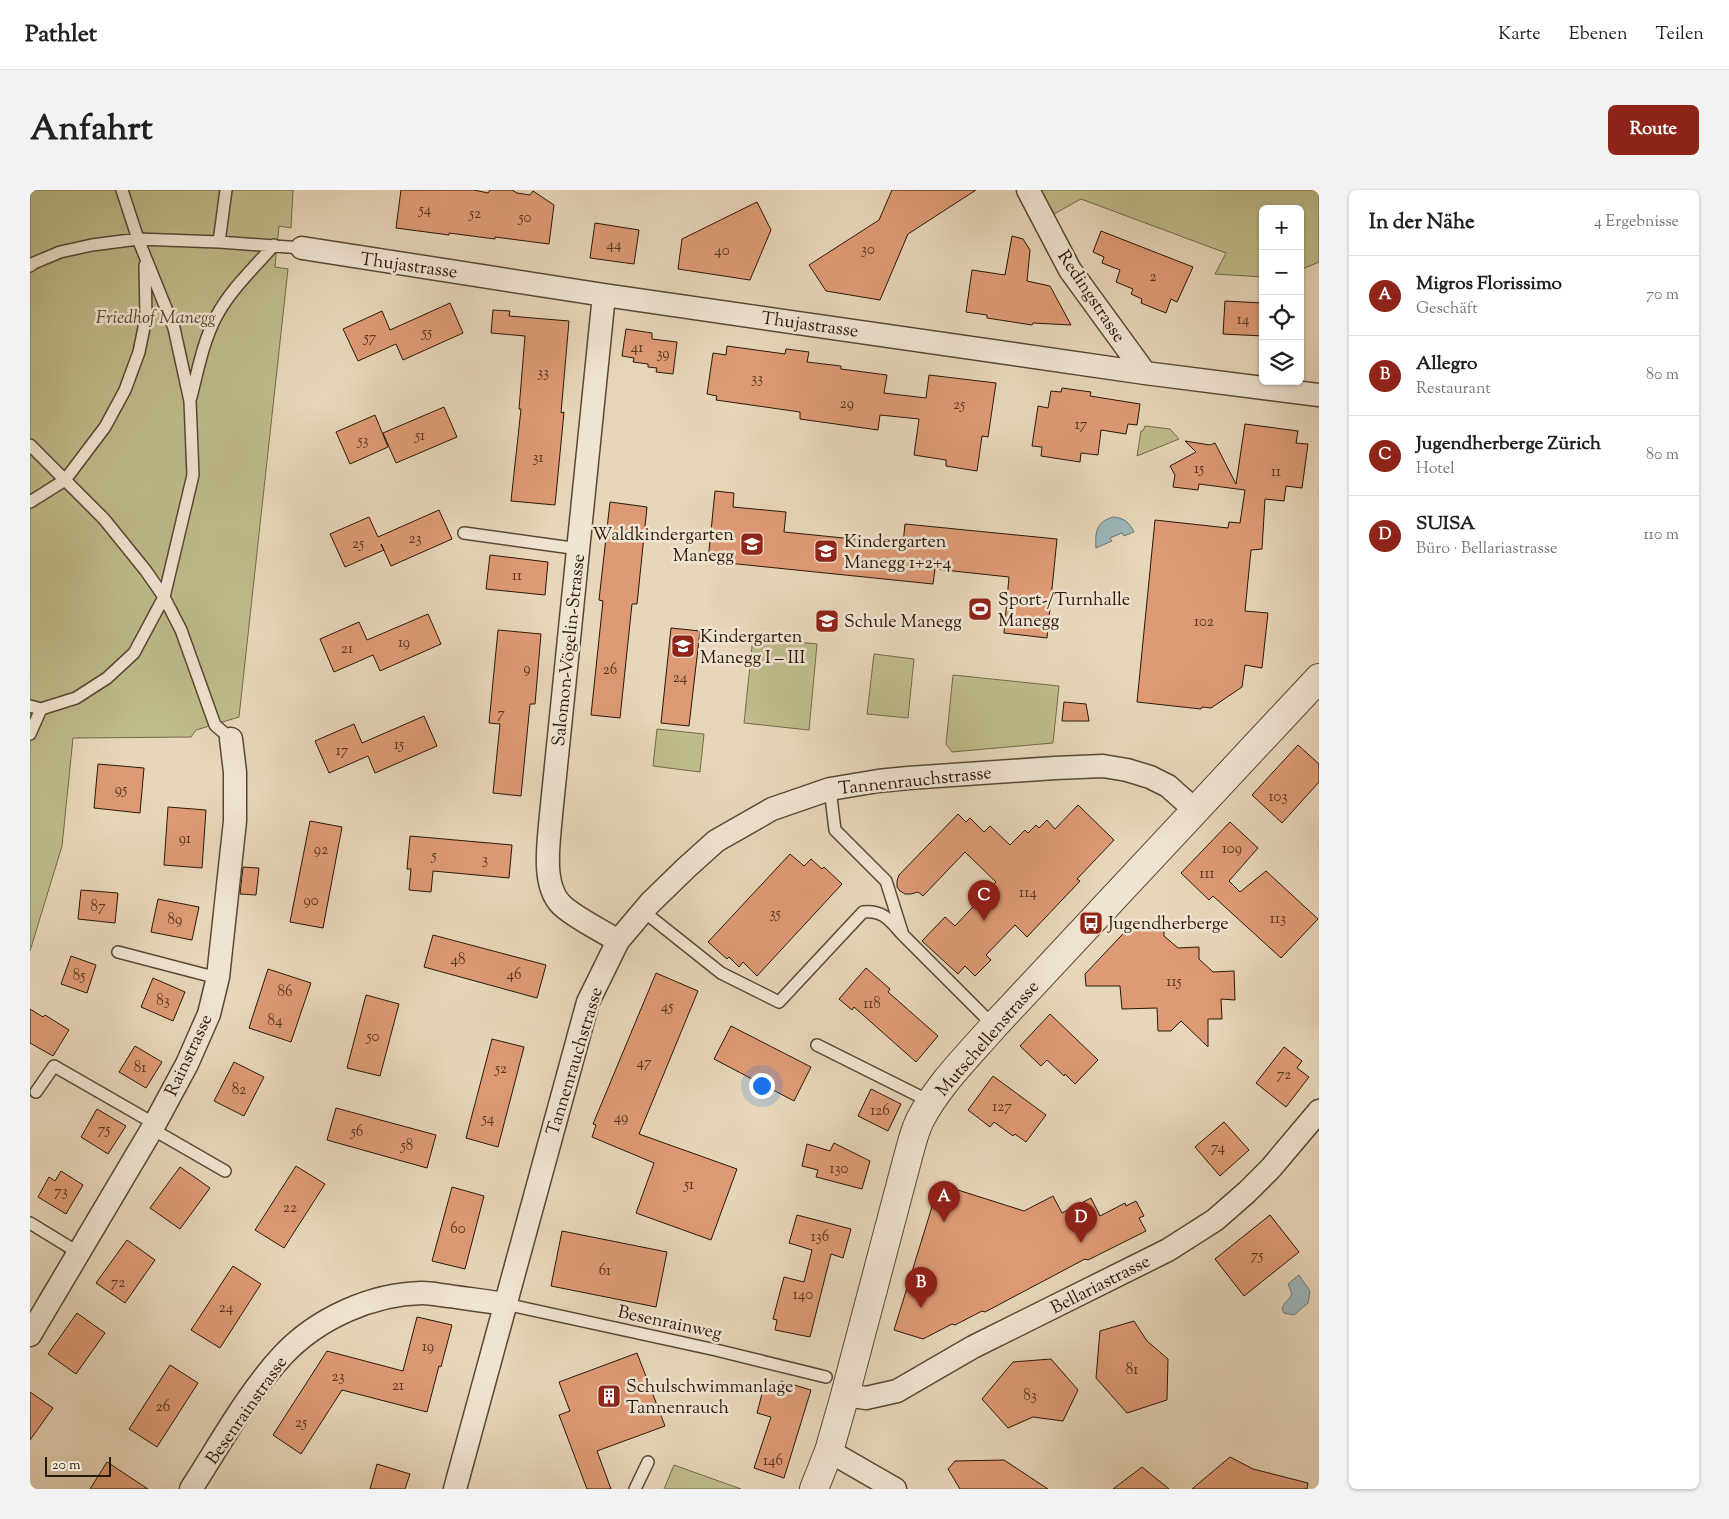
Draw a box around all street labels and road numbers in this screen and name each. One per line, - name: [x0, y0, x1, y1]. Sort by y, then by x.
- street label: Redingstrasse: [1050, 246, 1131, 348]
- street label: Thujastrasse: [359, 247, 459, 287]
- street label: Thujastrasse: [760, 306, 860, 346]
- street label: Salomon-Vögelin-Strasse: [547, 553, 593, 748]
- street label: Tannenrauchstrasse: [837, 761, 993, 803]
- street label: Mutschellenstrasse: [931, 976, 1046, 1103]
- street label: Tannenrauchstrasse: [541, 984, 611, 1139]
- street label: Rainstrasse: [159, 1011, 220, 1101]
- street label: Bellariastrasse: [1047, 1250, 1155, 1322]
- street label: Besenrainweg: [615, 1300, 724, 1348]
- street label: Besenrainstrasse: [200, 1352, 295, 1471]

